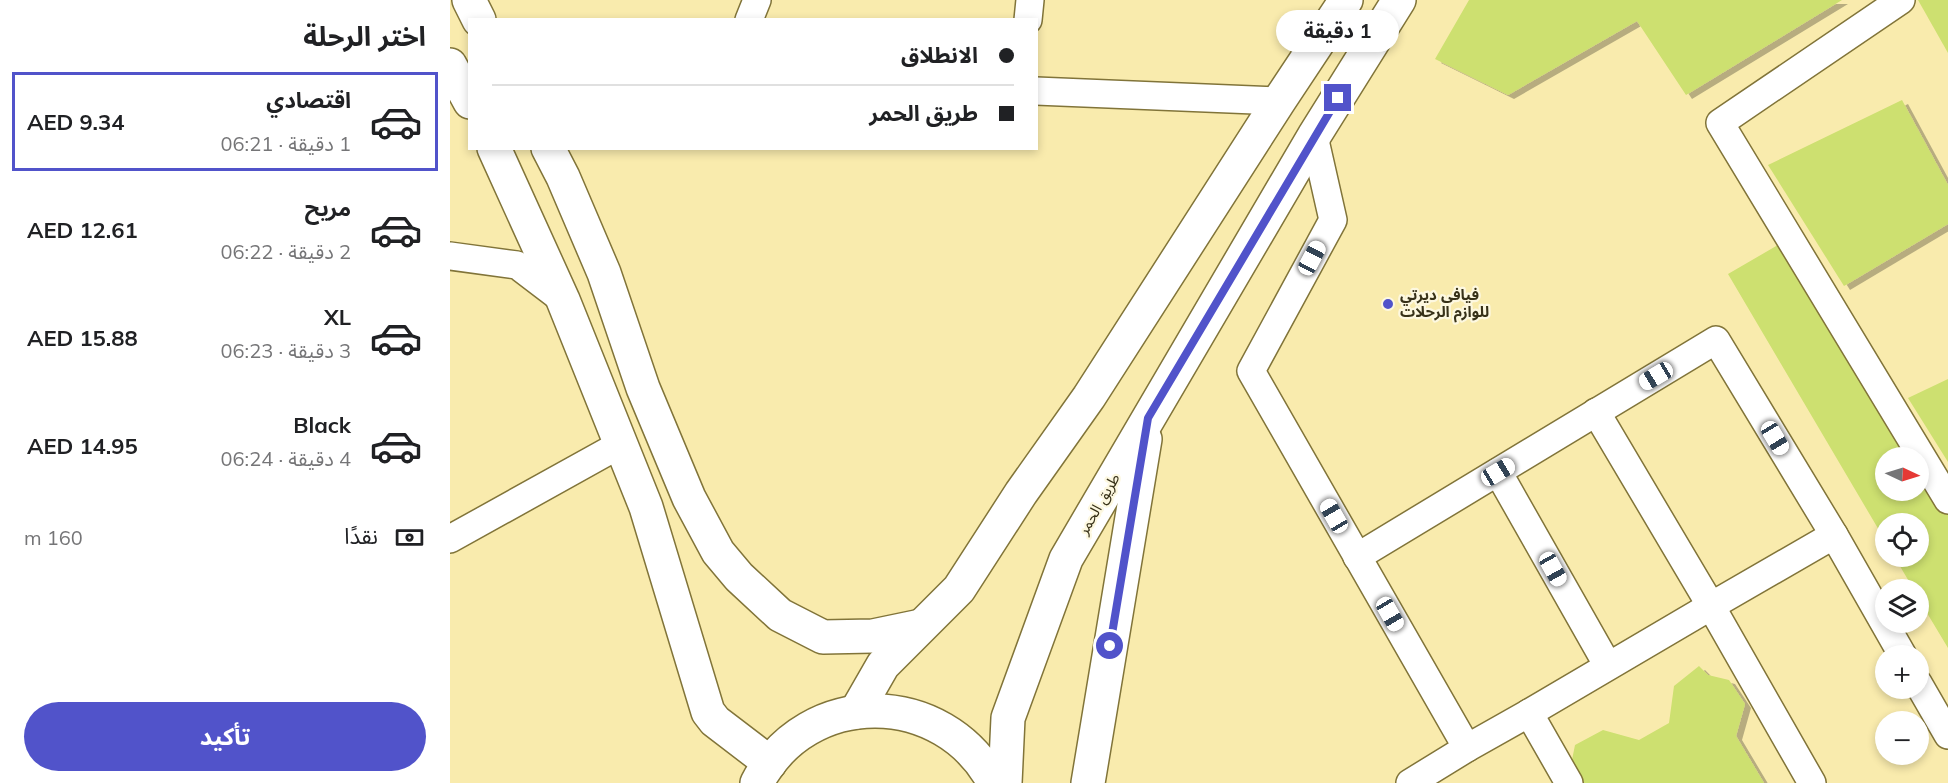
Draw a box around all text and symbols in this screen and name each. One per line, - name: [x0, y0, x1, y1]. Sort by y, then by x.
- callout: 1 دقيقة: [1276, 11, 1400, 53]
- text: 1 دقيقة: [1304, 18, 1371, 43]
- text: اختر الرحلة: [303, 19, 426, 53]
- text: الانطلاق: [901, 41, 978, 69]
- route end: [1324, 84, 1351, 111]
- text: اقتصادي: [266, 86, 351, 114]
- icon: car: [369, 95, 423, 149]
- text: طريق الحمر: [869, 99, 978, 127]
- text: AED 9.34: [27, 108, 124, 136]
- text: 1 دقيقة · 06:21: [221, 131, 351, 156]
- text: مريح: [305, 194, 351, 222]
- icon: car: [369, 203, 423, 257]
- text: AED 12.61: [27, 216, 138, 244]
- car: [1296, 238, 1328, 278]
- text: 2 دقيقة · 06:22: [221, 239, 351, 264]
- place label: فيافي ديرتي للوازم الرحلات: [1400, 285, 1489, 323]
- marker: فيافي ديرتي للوازم الرحلات: [1381, 297, 1395, 311]
- text: XL: [324, 303, 351, 331]
- icon: car: [369, 311, 423, 365]
- text: AED 15.88: [27, 324, 138, 352]
- text: 3 دقيقة · 06:23: [221, 338, 351, 363]
- car: [1636, 359, 1676, 393]
- text: Black: [293, 411, 351, 439]
- car: [1758, 418, 1792, 458]
- icon: car: [369, 419, 423, 473]
- text: AED 14.95: [27, 432, 138, 460]
- text: 4 دقيقة · 06:24: [221, 446, 351, 471]
- north arrow: [1875, 447, 1929, 501]
- map controls: [1875, 447, 1929, 765]
- car: [1478, 455, 1518, 489]
- street label: طريق الحمر: [1073, 470, 1125, 539]
- car: [1317, 496, 1351, 536]
- button: locate: [1875, 513, 1929, 567]
- icon: cash: [393, 521, 426, 554]
- text: نقدًا: [344, 522, 378, 550]
- text: 160 m: [24, 525, 83, 550]
- car: [1536, 549, 1570, 589]
- button: layers: [1875, 579, 1929, 633]
- car: [1373, 594, 1407, 634]
- route start: [1096, 632, 1123, 659]
- button: +: [1875, 645, 1929, 699]
- button: تأكيد: [24, 702, 426, 771]
- button: −: [1875, 711, 1929, 765]

